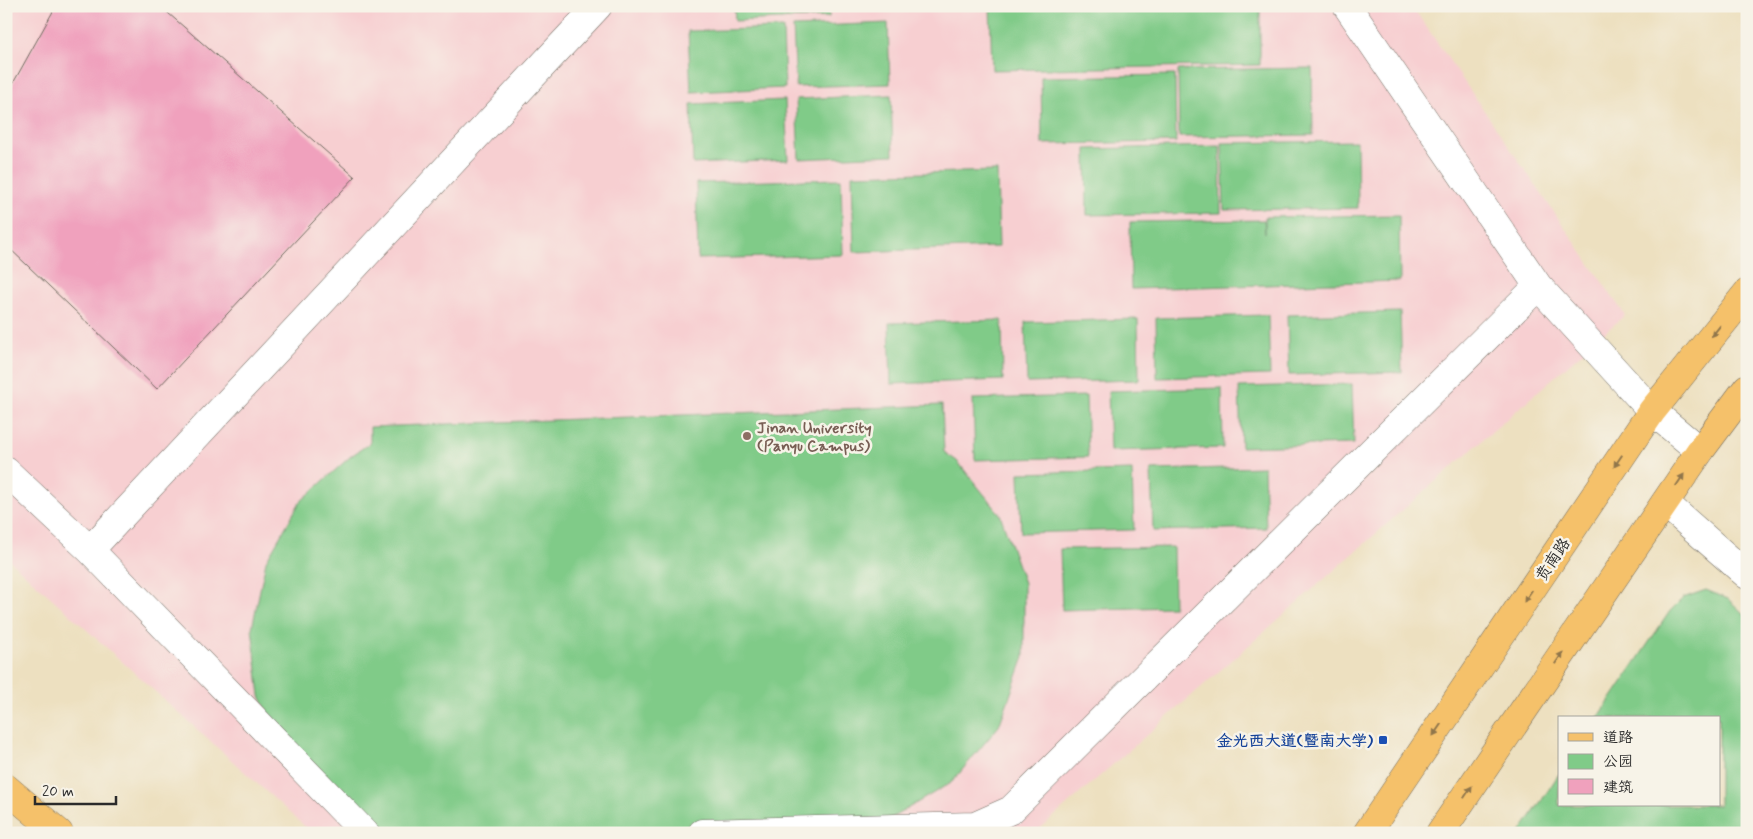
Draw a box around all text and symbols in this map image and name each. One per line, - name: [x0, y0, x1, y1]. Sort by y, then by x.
- one-way arrow: [1711, 324, 1722, 337]
- place label: Jinan University (Panyu Campus): [757, 418, 872, 457]
- marker: Jinan University (Panyu Campus): [741, 430, 753, 442]
- one-way arrow: [1613, 454, 1623, 467]
- one-way arrow: [1675, 474, 1685, 487]
- street label: 贲南路: [1531, 534, 1575, 586]
- one-way arrow: [1523, 589, 1533, 602]
- one-way arrow: [1554, 651, 1564, 665]
- legend: [1558, 716, 1720, 806]
- one-way arrow: [1432, 724, 1442, 737]
- text: 道路: [1603, 728, 1633, 748]
- place label: 金光西大道(暨南大学): [1216, 731, 1373, 752]
- marker: 金光西大道(暨南大学): [1377, 734, 1389, 746]
- text: 公园: [1603, 752, 1633, 772]
- scale bar: [35, 774, 116, 806]
- text: 建筑: [1603, 778, 1633, 798]
- text: 20 m: [42, 782, 74, 802]
- one-way arrow: [1463, 786, 1473, 799]

